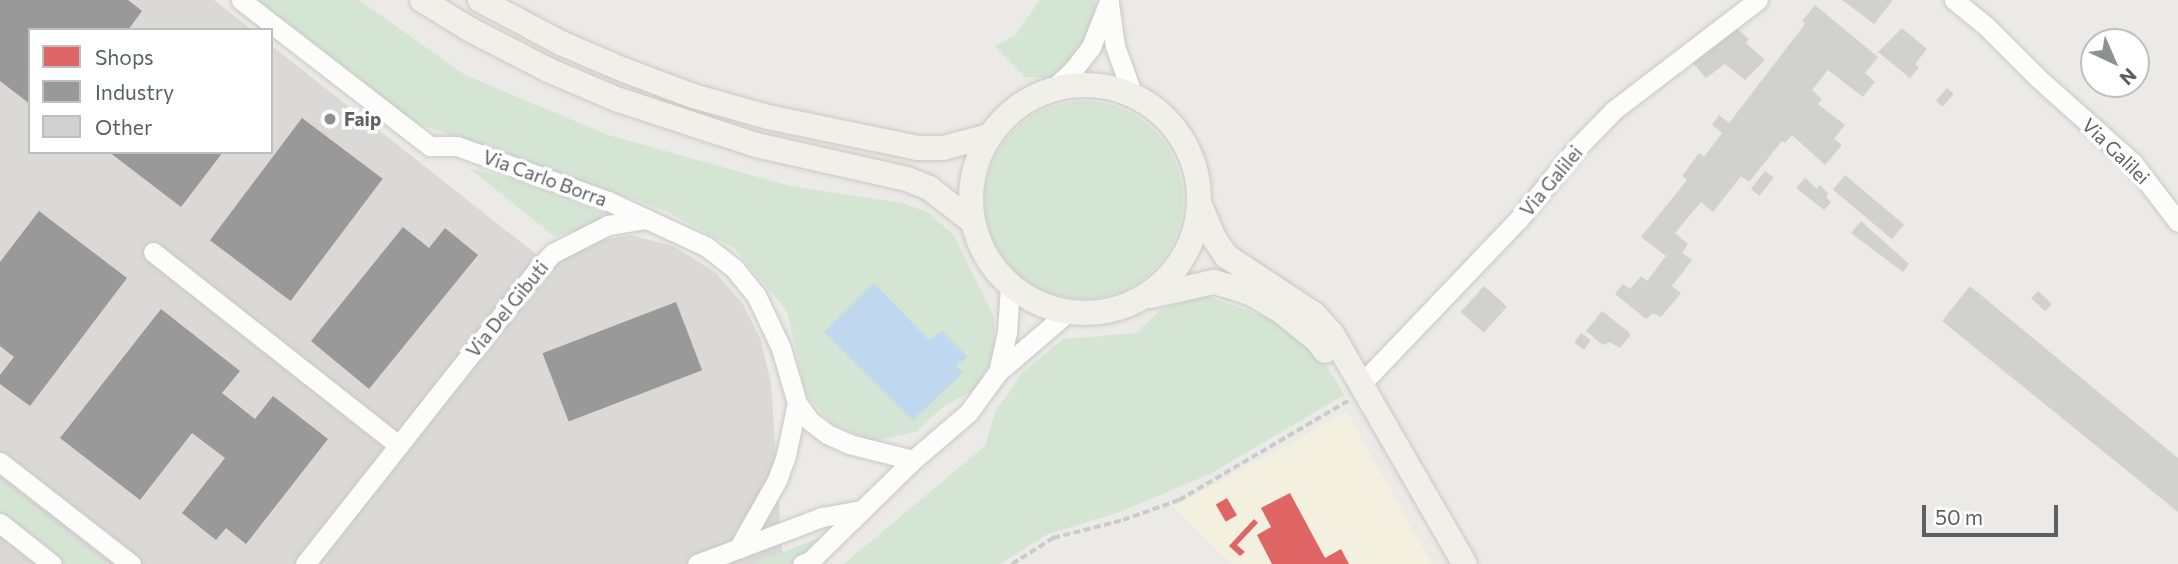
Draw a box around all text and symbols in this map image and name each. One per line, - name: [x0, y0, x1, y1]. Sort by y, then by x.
- legend: [28, 28, 273, 154]
- north arrow: [2080, 28, 2150, 98]
- text: Shops: [95, 44, 154, 69]
- text: N: [2115, 64, 2142, 90]
- text: Industry: [95, 79, 174, 104]
- place label: Faip: [344, 108, 381, 130]
- marker: Faip: [322, 111, 338, 127]
- street label: Via Galilei: [2078, 113, 2154, 189]
- text: Other: [95, 114, 152, 139]
- street label: Via Galilei: [1515, 141, 1587, 221]
- street label: Via Carlo Borra: [480, 145, 610, 211]
- street label: Via Del Gibuti: [461, 256, 553, 362]
- scale bar: [1926, 490, 2062, 534]
- text: 50 m: [1935, 504, 1983, 529]

